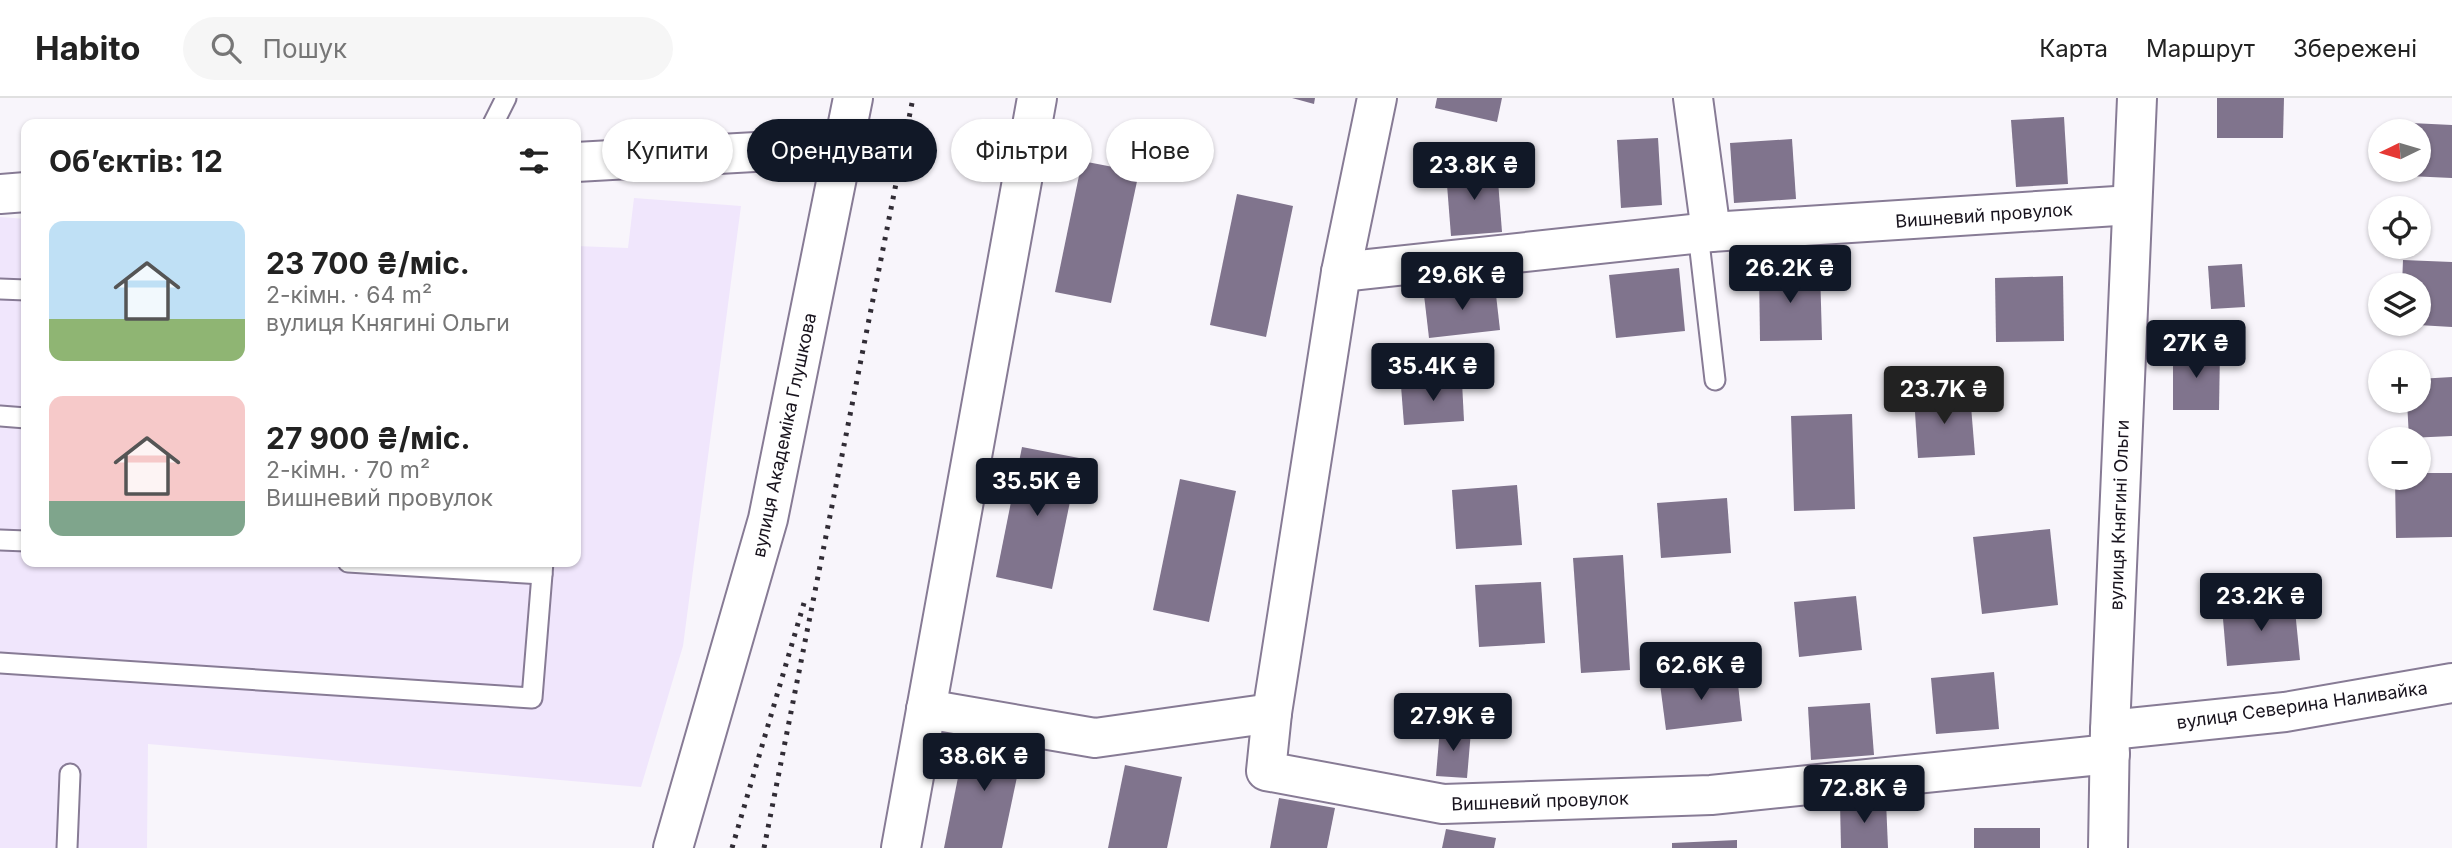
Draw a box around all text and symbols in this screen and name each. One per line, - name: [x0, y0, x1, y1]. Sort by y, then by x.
- search box: [183, 17, 673, 80]
- text: Habito: [35, 28, 141, 68]
- icon: search: [207, 29, 245, 67]
- text: Пошук: [263, 33, 347, 64]
- text: Карта: [2039, 34, 2108, 63]
- text: Маршрут: [2146, 34, 2255, 63]
- text: Збережені: [2293, 34, 2417, 63]
- chip: Купити: [602, 119, 733, 182]
- chip: Орендувати: [747, 119, 937, 182]
- chip: Фільтри: [951, 119, 1092, 182]
- chip: Нове: [1106, 119, 1214, 182]
- north arrow: [2368, 119, 2431, 182]
- map controls: [2368, 119, 2431, 490]
- icon: filters: [515, 142, 553, 180]
- pin: 23.8K ₴: [1409, 142, 1539, 202]
- text: Об’єктів: 12: [49, 143, 223, 179]
- text: 23.8K ₴: [1429, 151, 1519, 179]
- button: locate: [2368, 196, 2431, 259]
- street label: Вишневий провулок: [1895, 198, 2074, 232]
- text: 23 700 ₴/міс.: [266, 245, 470, 281]
- pin: 26.2K ₴: [1725, 246, 1855, 305]
- icon: home: [105, 249, 189, 333]
- pin: 29.6K ₴: [1397, 252, 1527, 312]
- text: 26.2K ₴: [1745, 254, 1835, 282]
- text: 29.6K ₴: [1417, 261, 1507, 289]
- button: layers: [2368, 273, 2431, 336]
- text: 2-кімн. · 64 m²: [266, 281, 432, 309]
- text: вулиця Княгині Ольги: [266, 309, 510, 337]
- street label: вулиця Академіка Глушкова: [748, 311, 820, 559]
- pin: 27K ₴: [2147, 320, 2245, 380]
- text: 27K ₴: [2163, 329, 2229, 357]
- pin: 35.4K ₴: [1368, 344, 1498, 403]
- button: +: [2368, 350, 2431, 413]
- text: 35.4K ₴: [1387, 352, 1479, 380]
- pin: 23.7K ₴: [1879, 366, 2009, 426]
- text: 23.7K ₴: [1900, 375, 1988, 403]
- street label: вулиця Княгині Ольги: [2105, 419, 2133, 611]
- text: 27 900 ₴/міс.: [266, 420, 470, 456]
- icon: home: [105, 424, 189, 508]
- button: −: [2368, 427, 2431, 490]
- text: 2-кімн. · 70 m²: [266, 456, 430, 484]
- pin: 35.5K ₴: [972, 458, 1102, 518]
- text: 35.5K ₴: [992, 467, 1082, 495]
- text: Вишневий провулок: [266, 484, 493, 512]
- pin: 23.2K ₴: [2196, 574, 2326, 633]
- text: 23.2K ₴: [2216, 582, 2306, 610]
- pin: 62.6K ₴: [1636, 642, 1766, 702]
- text: 62.6K ₴: [1656, 651, 1746, 679]
- street label: вулиця Северина Наливайка: [2175, 677, 2429, 733]
- pin: 27.9K ₴: [1388, 694, 1518, 753]
- text: 27.9K ₴: [1410, 702, 1496, 730]
- pin: 38.6K ₴: [919, 734, 1049, 793]
- text: 38.6K ₴: [939, 742, 1029, 770]
- pin: 72.8K ₴: [1799, 766, 1929, 825]
- text: 72.8K ₴: [1820, 774, 1908, 802]
- street label: Вишневий провулок: [1451, 787, 1629, 815]

